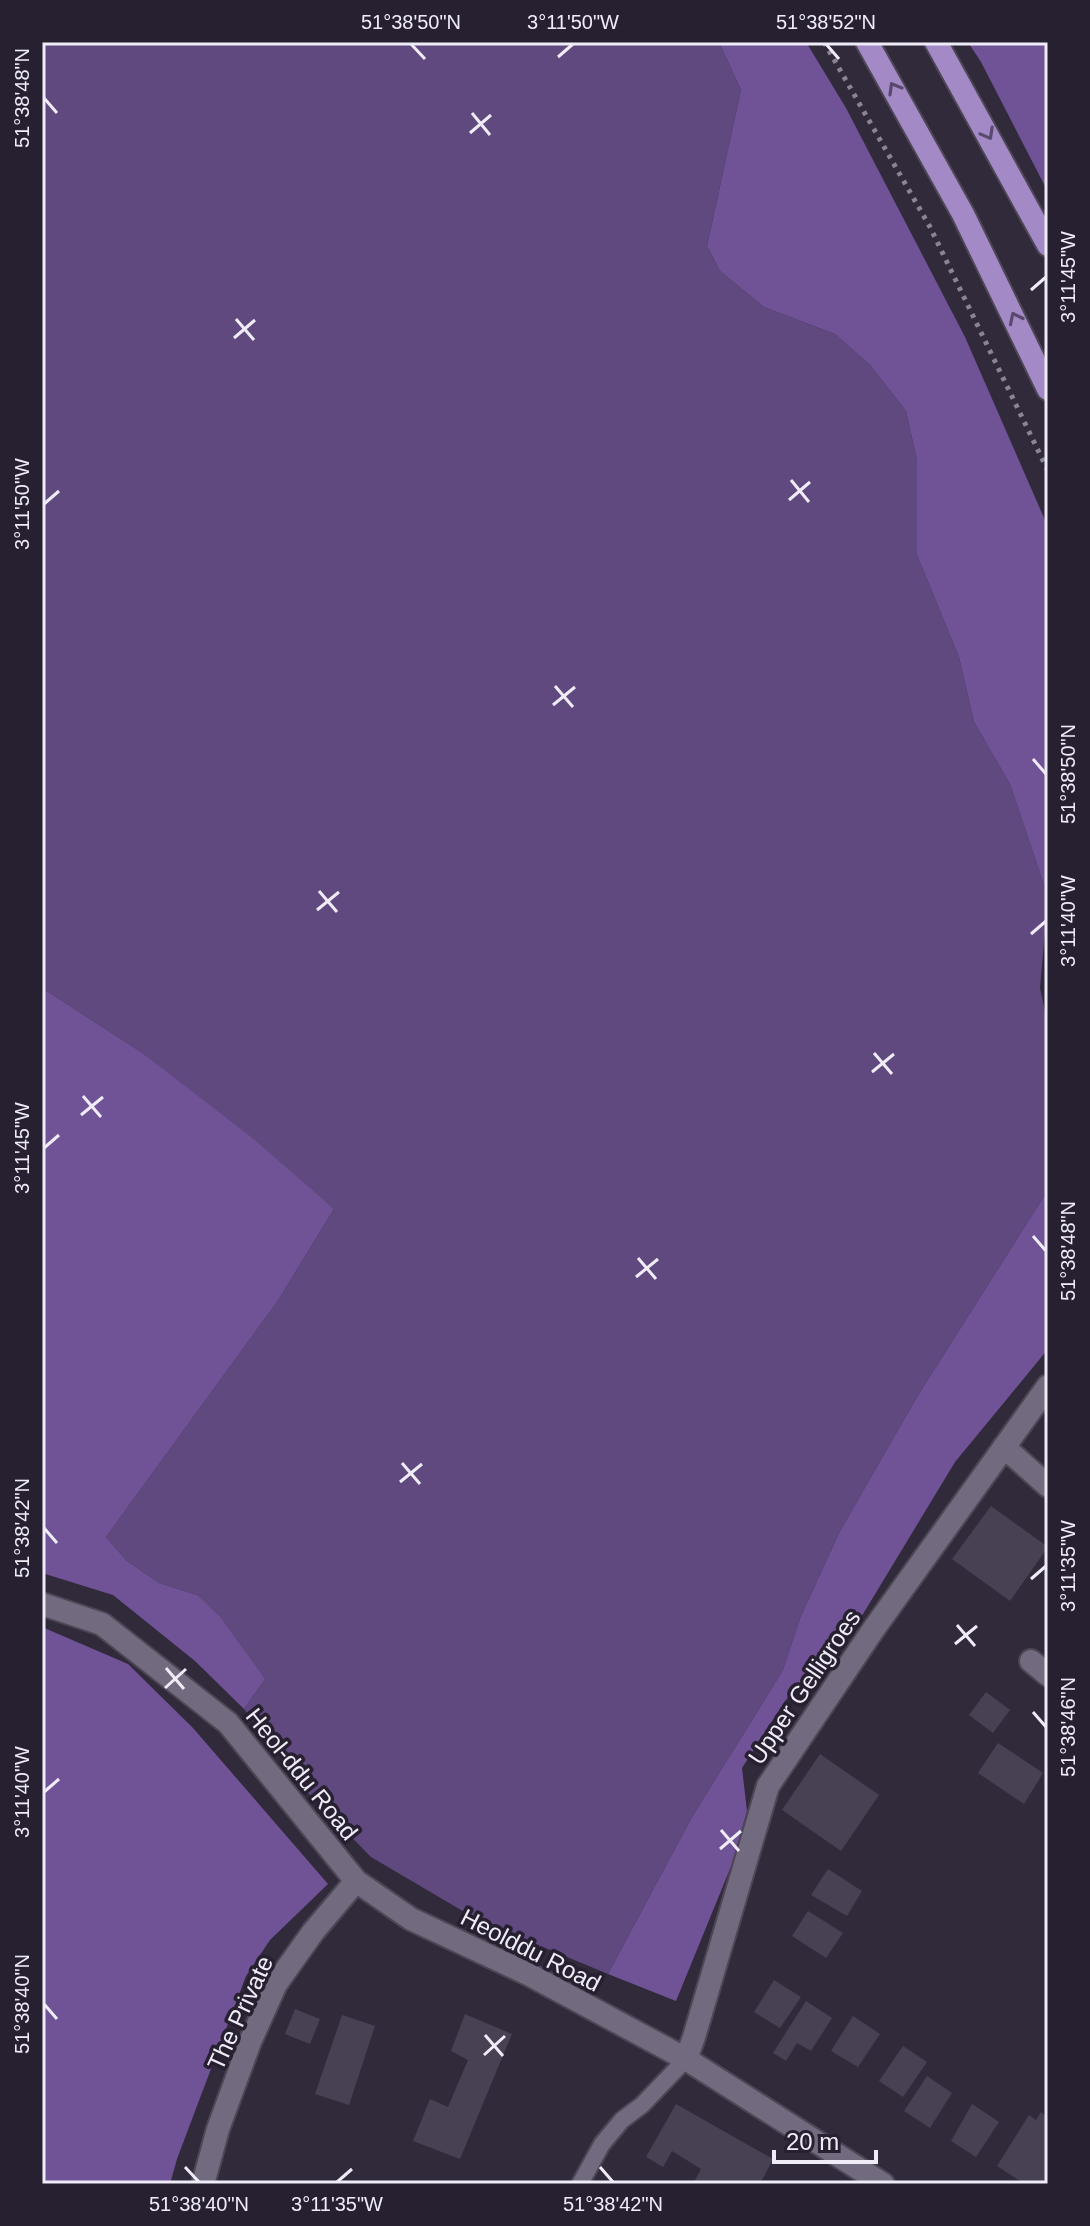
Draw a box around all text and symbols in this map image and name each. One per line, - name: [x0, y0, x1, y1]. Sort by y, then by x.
- text: 51°38'50"N: [361, 11, 461, 33]
- text: 3°11'50"W: [527, 11, 619, 33]
- text: 51°38'52"N: [776, 11, 876, 33]
- text: 51°38'48"N: [11, 48, 33, 148]
- one-way arrow: [888, 83, 904, 97]
- one-way arrow: [978, 126, 994, 140]
- text: 3°11'45"W: [1057, 231, 1079, 323]
- one-way arrow: [1009, 312, 1025, 327]
- text: 3°11'50"W: [11, 458, 33, 550]
- text: 51°38'50"N: [1057, 724, 1079, 824]
- text: 3°11'40"W: [1057, 875, 1079, 967]
- text: 3°11'45"W: [11, 1102, 33, 1194]
- text: 51°38'48"N: [1057, 1201, 1079, 1301]
- text: 51°38'42"N: [11, 1478, 33, 1578]
- text: 3°11'35"W: [1057, 1520, 1079, 1612]
- street label: Upper Gelligroes: [742, 1605, 866, 1769]
- text: 51°38'46"N: [1057, 1677, 1079, 1777]
- street label: Heol-ddu Road: [241, 1703, 363, 1845]
- text: 3°11'40"W: [11, 1746, 33, 1838]
- street label: Heolddu Road: [457, 1903, 605, 1997]
- street label: The Private: [202, 1952, 278, 2074]
- text: 51°38'40"N: [11, 1954, 33, 2054]
- scale bar: [774, 2114, 876, 2164]
- text: 20 m: [786, 2128, 839, 2155]
- text: 51°38'40"N: [149, 2193, 249, 2215]
- text: 3°11'35"W: [291, 2193, 383, 2215]
- text: 51°38'42"N: [563, 2193, 663, 2215]

